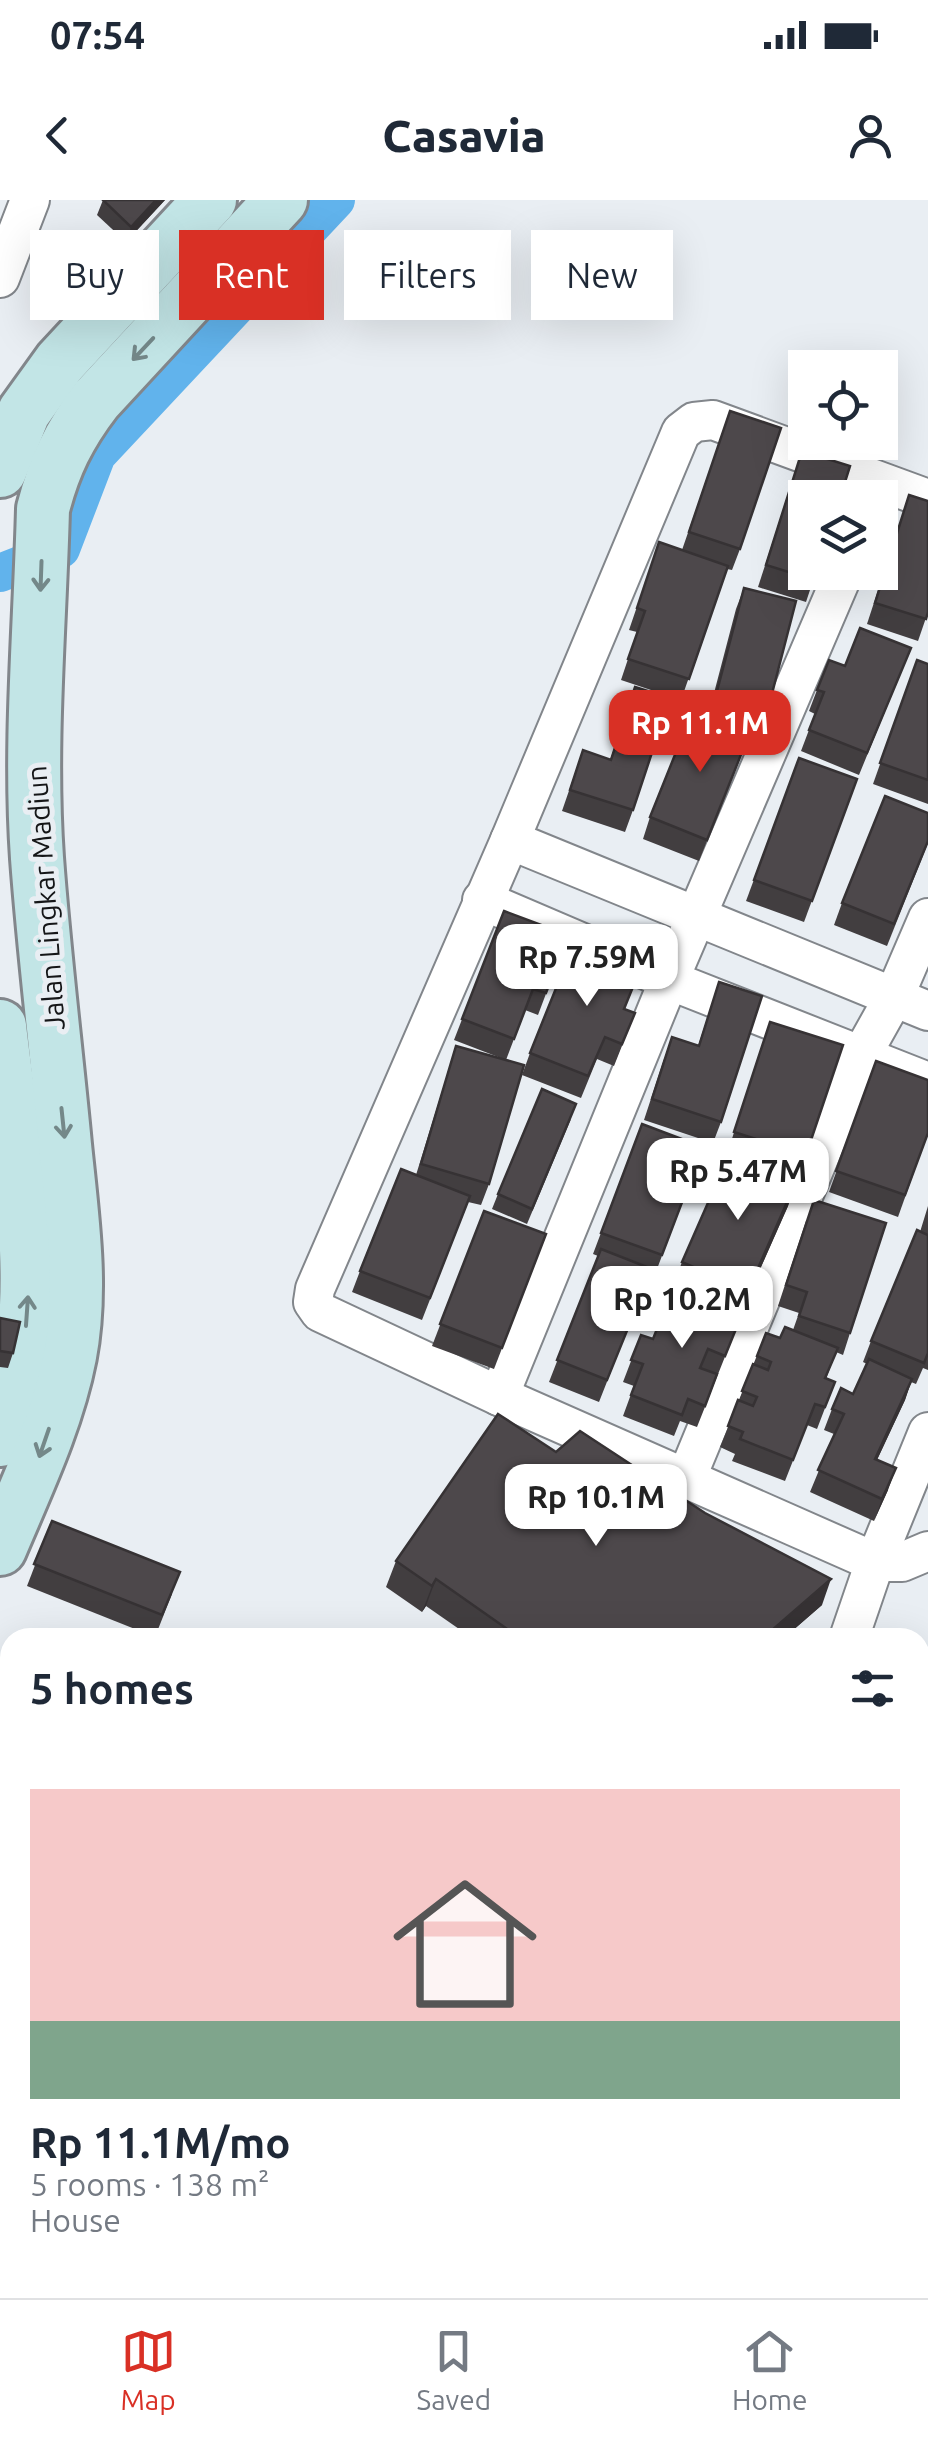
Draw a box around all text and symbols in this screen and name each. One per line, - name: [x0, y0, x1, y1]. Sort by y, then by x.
- text: 07:54: [50, 14, 145, 56]
- icon: back: [30, 108, 85, 163]
- icon: person: [843, 108, 898, 163]
- text: Casavia: [382, 110, 546, 161]
- chip: Buy: [30, 230, 159, 320]
- chip: Rent: [179, 230, 324, 320]
- chip: Filters: [344, 230, 511, 320]
- chip: New: [531, 230, 673, 320]
- one-way arrow: [132, 336, 155, 361]
- map controls: [788, 350, 898, 590]
- button: locate: [788, 350, 898, 460]
- button: layers: [788, 480, 898, 590]
- one-way arrow: [32, 559, 51, 591]
- pin: Rp 11.1M: [597, 690, 803, 775]
- text: Rp 11.1M: [631, 704, 769, 740]
- street label: Jalan Lingkar Madiun: [20, 765, 70, 1031]
- pin: Rp 7.59M: [484, 924, 690, 1009]
- text: Rp 7.59M: [518, 938, 656, 974]
- one-way arrow: [54, 1106, 73, 1138]
- pin: Rp 5.47M: [635, 1138, 841, 1223]
- text: Rp 5.47M: [669, 1152, 807, 1188]
- pin: Rp 10.2M: [579, 1266, 785, 1351]
- text: Rp 10.2M: [613, 1280, 751, 1316]
- one-way arrow: [18, 1295, 37, 1327]
- one-way arrow: [33, 1426, 51, 1458]
- pin: Rp 10.1M: [493, 1464, 699, 1549]
- text: Rp 10.1M: [527, 1478, 665, 1514]
- icon: filters: [845, 1661, 900, 1716]
- text: 5 homes: [30, 1665, 194, 1712]
- icon: home: [375, 1854, 555, 2034]
- text: Rp 11.1M/mo: [30, 2119, 291, 2166]
- text: 5 rooms · 138 m²: [30, 2166, 270, 2202]
- text: House: [30, 2202, 121, 2238]
- tab: Map: [120, 2324, 176, 2415]
- tab: Saved: [417, 2324, 491, 2415]
- tab: Home: [732, 2324, 808, 2415]

